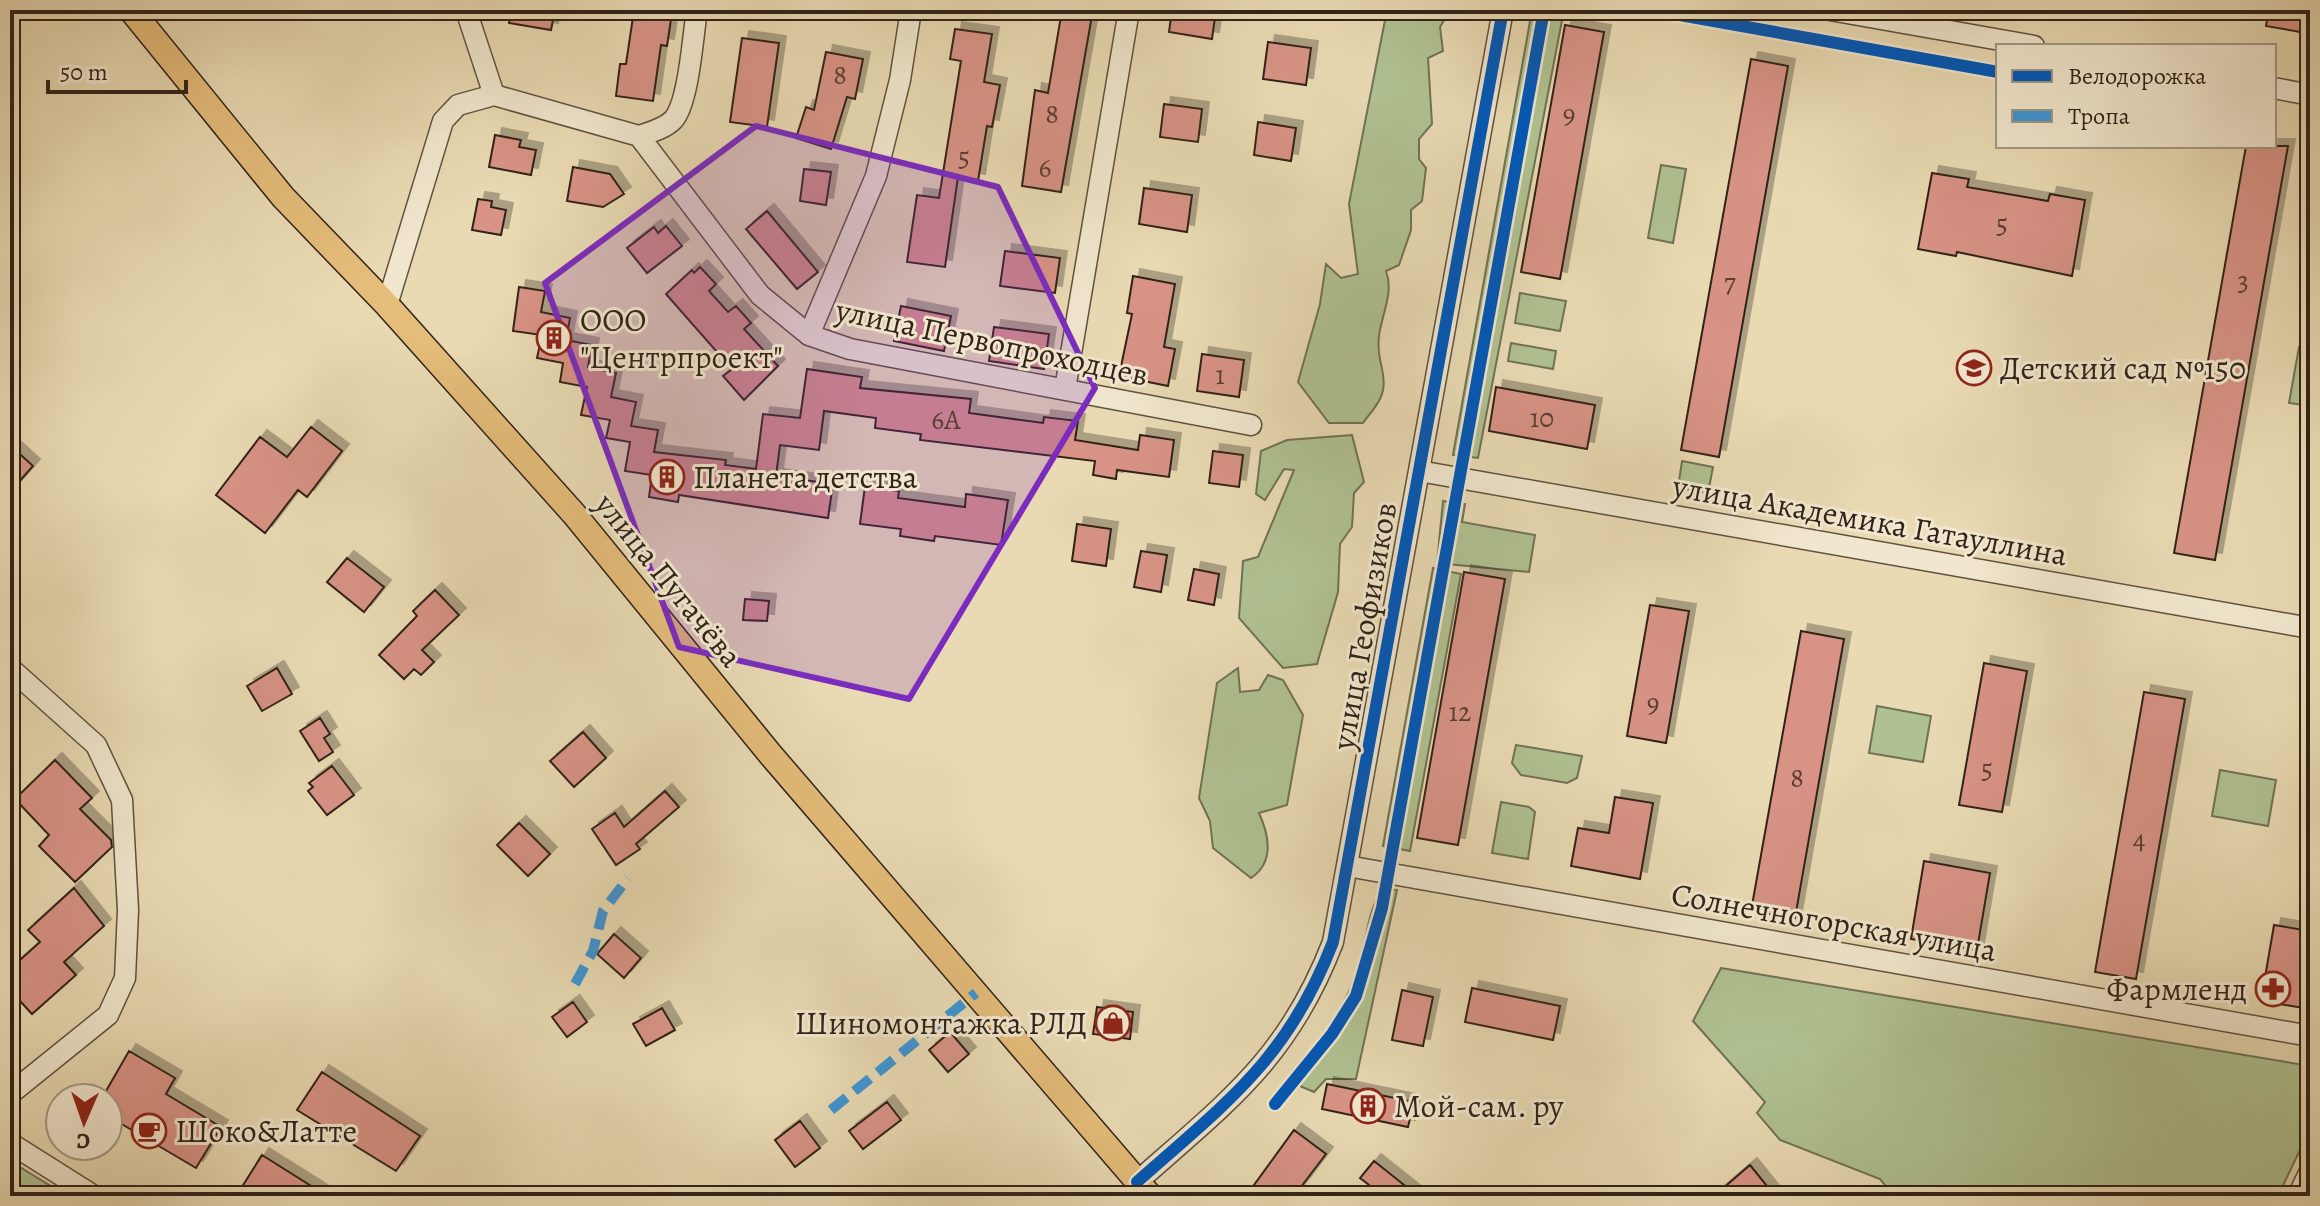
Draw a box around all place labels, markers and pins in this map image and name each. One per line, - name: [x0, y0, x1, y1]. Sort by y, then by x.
- place label: ООО "Центрпроект": [580, 298, 783, 379]
- building icon: ООО "Центрпроект": [535, 319, 573, 357]
- place label: Детский сад №150: [2000, 346, 2246, 390]
- school or university icon: Детский сад №150: [1955, 349, 1993, 387]
- place label: Планета детства: [693, 455, 918, 499]
- building icon: Планета детства: [648, 458, 686, 496]
- place label: Фармленд: [2107, 967, 2247, 1011]
- pharmacy icon: Фармленд: [2254, 970, 2292, 1008]
- place label: Шиномонтажка РЛД: [794, 1001, 1087, 1045]
- shop icon: Шиномонтажка РЛД: [1094, 1004, 1132, 1042]
- place label: Мой-сам. ру: [1394, 1084, 1564, 1128]
- building icon: Мой-сам. ру: [1349, 1087, 1387, 1125]
- place label: Шоко&Латте: [175, 1109, 357, 1153]
- cafe icon: Шоко&Латте: [130, 1112, 168, 1150]

